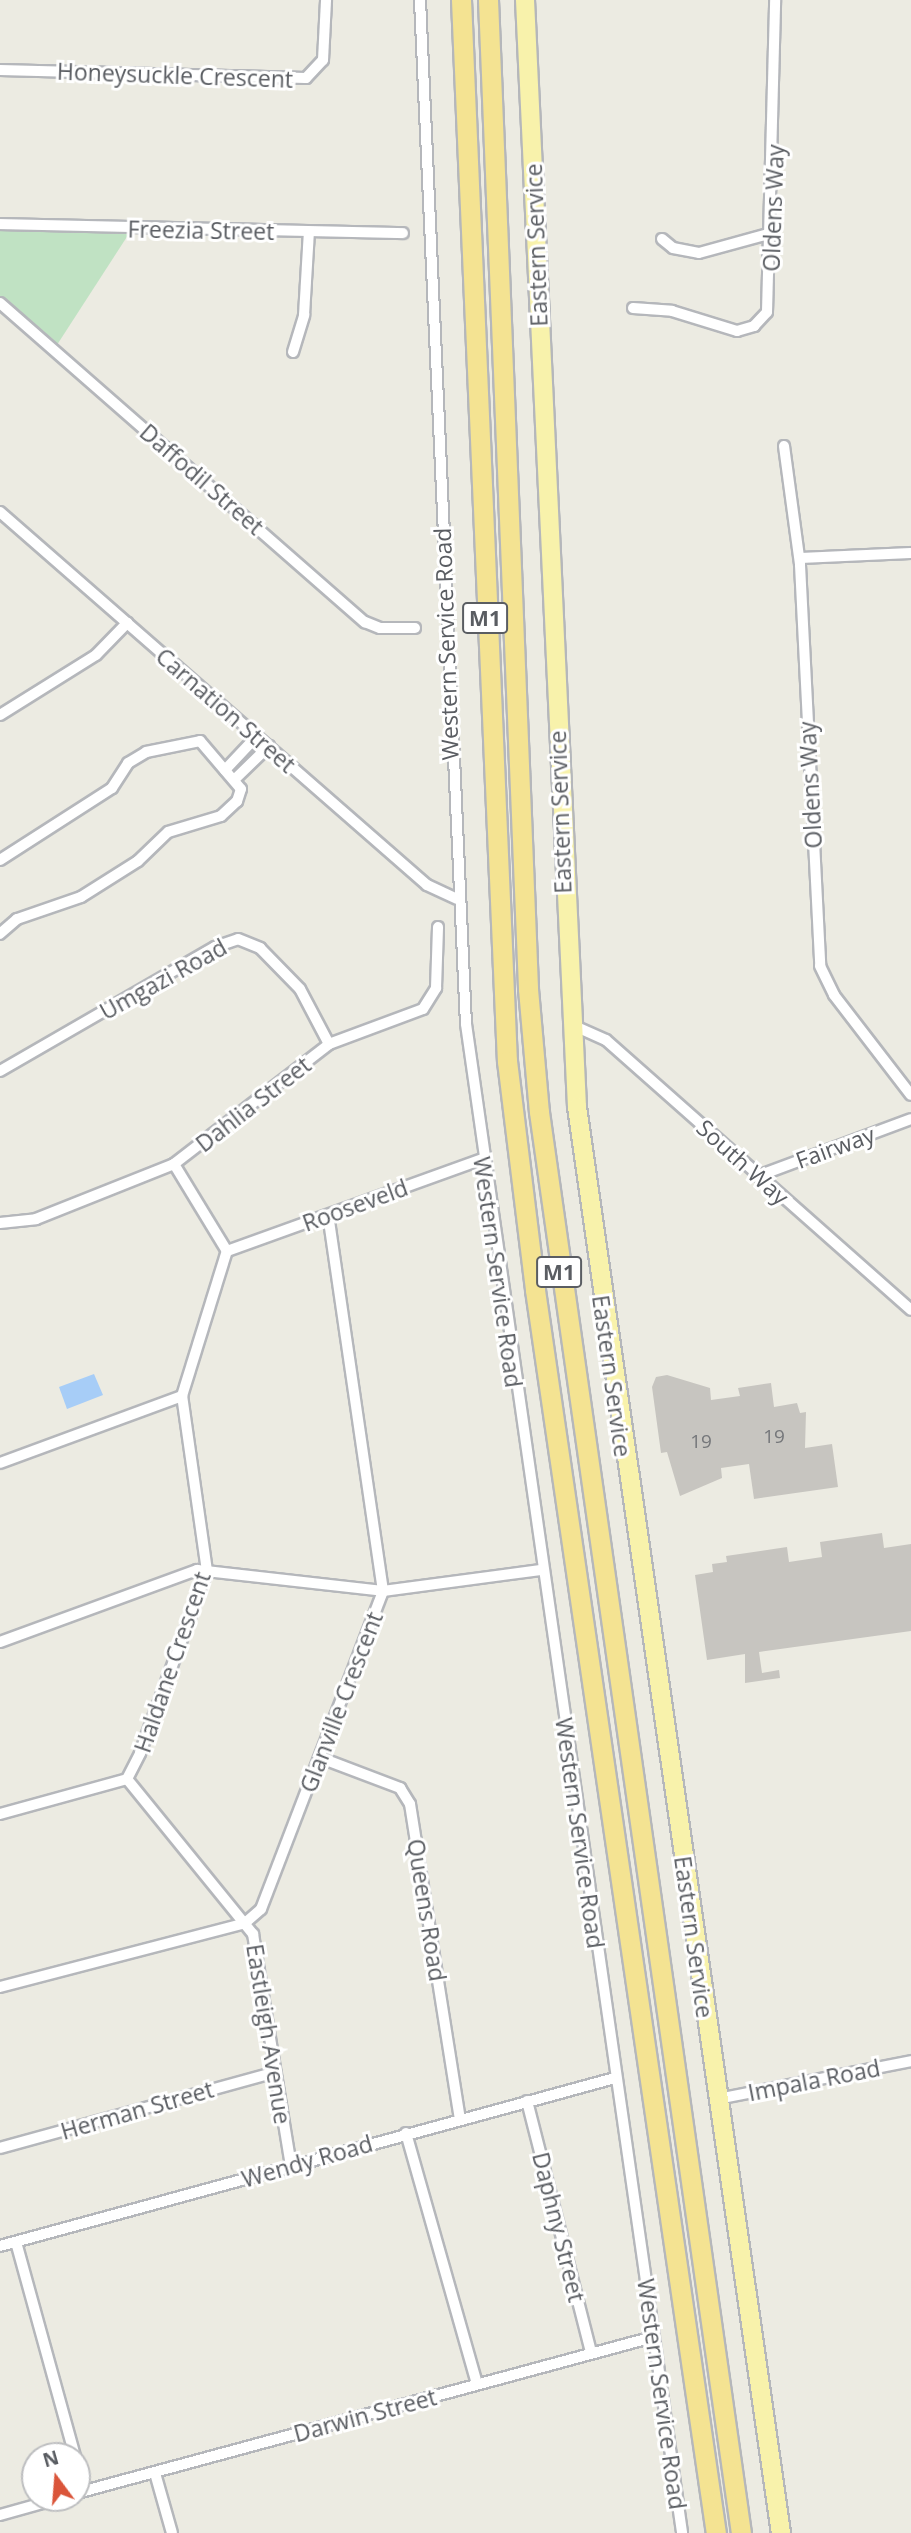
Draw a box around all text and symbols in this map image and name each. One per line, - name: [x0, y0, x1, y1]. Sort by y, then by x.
- street label: Honeysuckle Crescent: [56, 57, 294, 93]
- street label: Oldens Way: [757, 144, 789, 272]
- street label: Eastern Service: [519, 163, 553, 327]
- street label: Freezia Street: [127, 215, 275, 245]
- street label: Daffodil Street: [135, 418, 269, 540]
- street label: Western Service Road: [428, 527, 464, 761]
- road number: M1: [461, 600, 510, 636]
- street label: Carnation Street: [151, 642, 301, 778]
- street label: Oldens Way: [793, 721, 827, 849]
- street label: Eastern Service: [543, 730, 577, 894]
- street label: Umgazi Road: [95, 933, 231, 1025]
- street label: Dahlia Street: [190, 1051, 316, 1157]
- street label: South Way: [691, 1113, 795, 1211]
- street label: Fairway: [792, 1120, 878, 1174]
- street label: Western Service Road: [468, 1155, 528, 1389]
- street label: Rooseveld: [299, 1173, 411, 1237]
- road number: M1: [534, 1254, 584, 1290]
- street label: Eastern Service: [587, 1293, 637, 1459]
- house number: 19: [763, 1426, 785, 1448]
- house number: 19: [690, 1431, 712, 1453]
- street label: Haldane Crescent: [128, 1568, 216, 1756]
- street label: Glanville Crescent: [294, 1608, 388, 1796]
- street label: Western Service Road: [550, 1716, 610, 1950]
- street label: Queens Road: [402, 1837, 452, 1983]
- street label: Eastern Service: [669, 1854, 719, 2020]
- street label: Eastleigh Avenue: [241, 1942, 297, 2126]
- street label: Impala Road: [746, 2054, 882, 2106]
- street label: Herman Street: [57, 2075, 217, 2145]
- street label: Wendy Road: [238, 2129, 376, 2193]
- street label: Daphny Street: [527, 2149, 591, 2305]
- street label: Western Service Road: [632, 2277, 692, 2511]
- street label: Darwin Street: [291, 2383, 439, 2447]
- north arrow: [21, 2442, 91, 2512]
- text: N: [40, 2444, 62, 2473]

